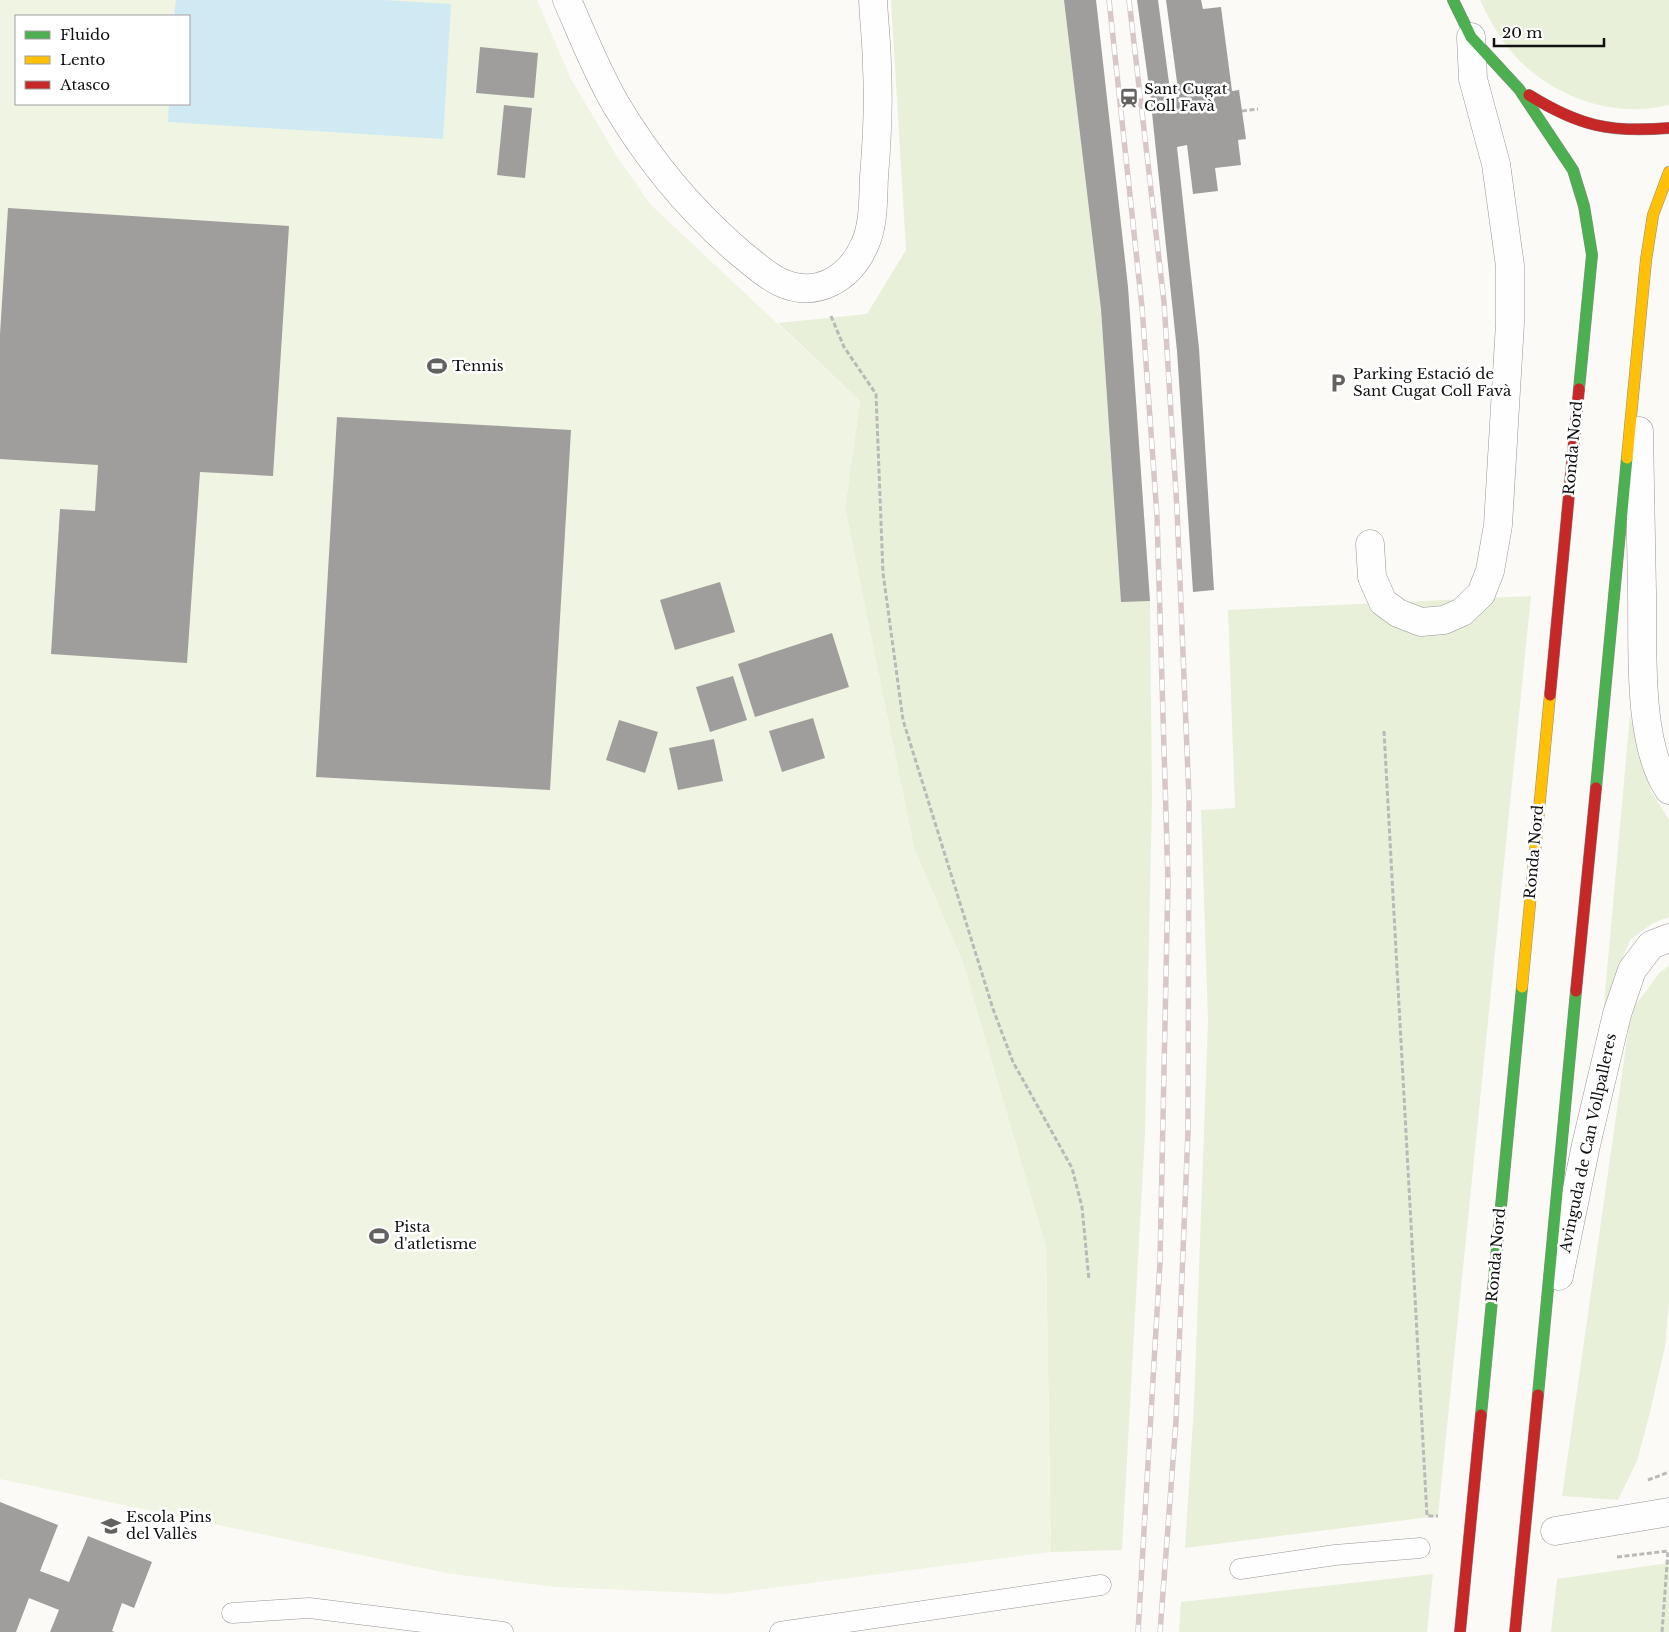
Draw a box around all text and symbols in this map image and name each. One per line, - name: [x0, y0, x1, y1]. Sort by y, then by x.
- legend: [15, 15, 190, 105]
- scale bar: [1494, 15, 1604, 47]
- text: 20 m: [1502, 23, 1542, 42]
- text: Fluido: [60, 25, 110, 44]
- text: Lento: [60, 50, 106, 69]
- text: Atasco: [59, 75, 110, 94]
- place label: Sant Cugat Coll Favà: [1144, 79, 1228, 115]
- station icon: Sant Cugat Coll Favà: [1118, 87, 1140, 109]
- sports icon: Tennis: [426, 355, 448, 377]
- place label: Tennis: [452, 356, 504, 375]
- place label: Parking Estació de Sant Cugat Coll Favà: [1353, 364, 1512, 400]
- parking icon: Parking Estació de Sant Cugat Coll Favà: [1327, 372, 1349, 394]
- street label: Ronda Nord: [1559, 400, 1586, 496]
- street label: Ronda Nord: [1520, 804, 1547, 900]
- street label: Avinguda de Can Vollpalleres: [1555, 1031, 1620, 1255]
- street label: Ronda Nord: [1482, 1207, 1509, 1303]
- place label: Pista d'atletisme: [394, 1217, 477, 1253]
- sports icon: Pista d'atletisme: [368, 1225, 390, 1247]
- place label: Escola Pins del Vallès: [126, 1507, 212, 1543]
- school or university icon: Escola Pins del Vallès: [100, 1515, 122, 1537]

